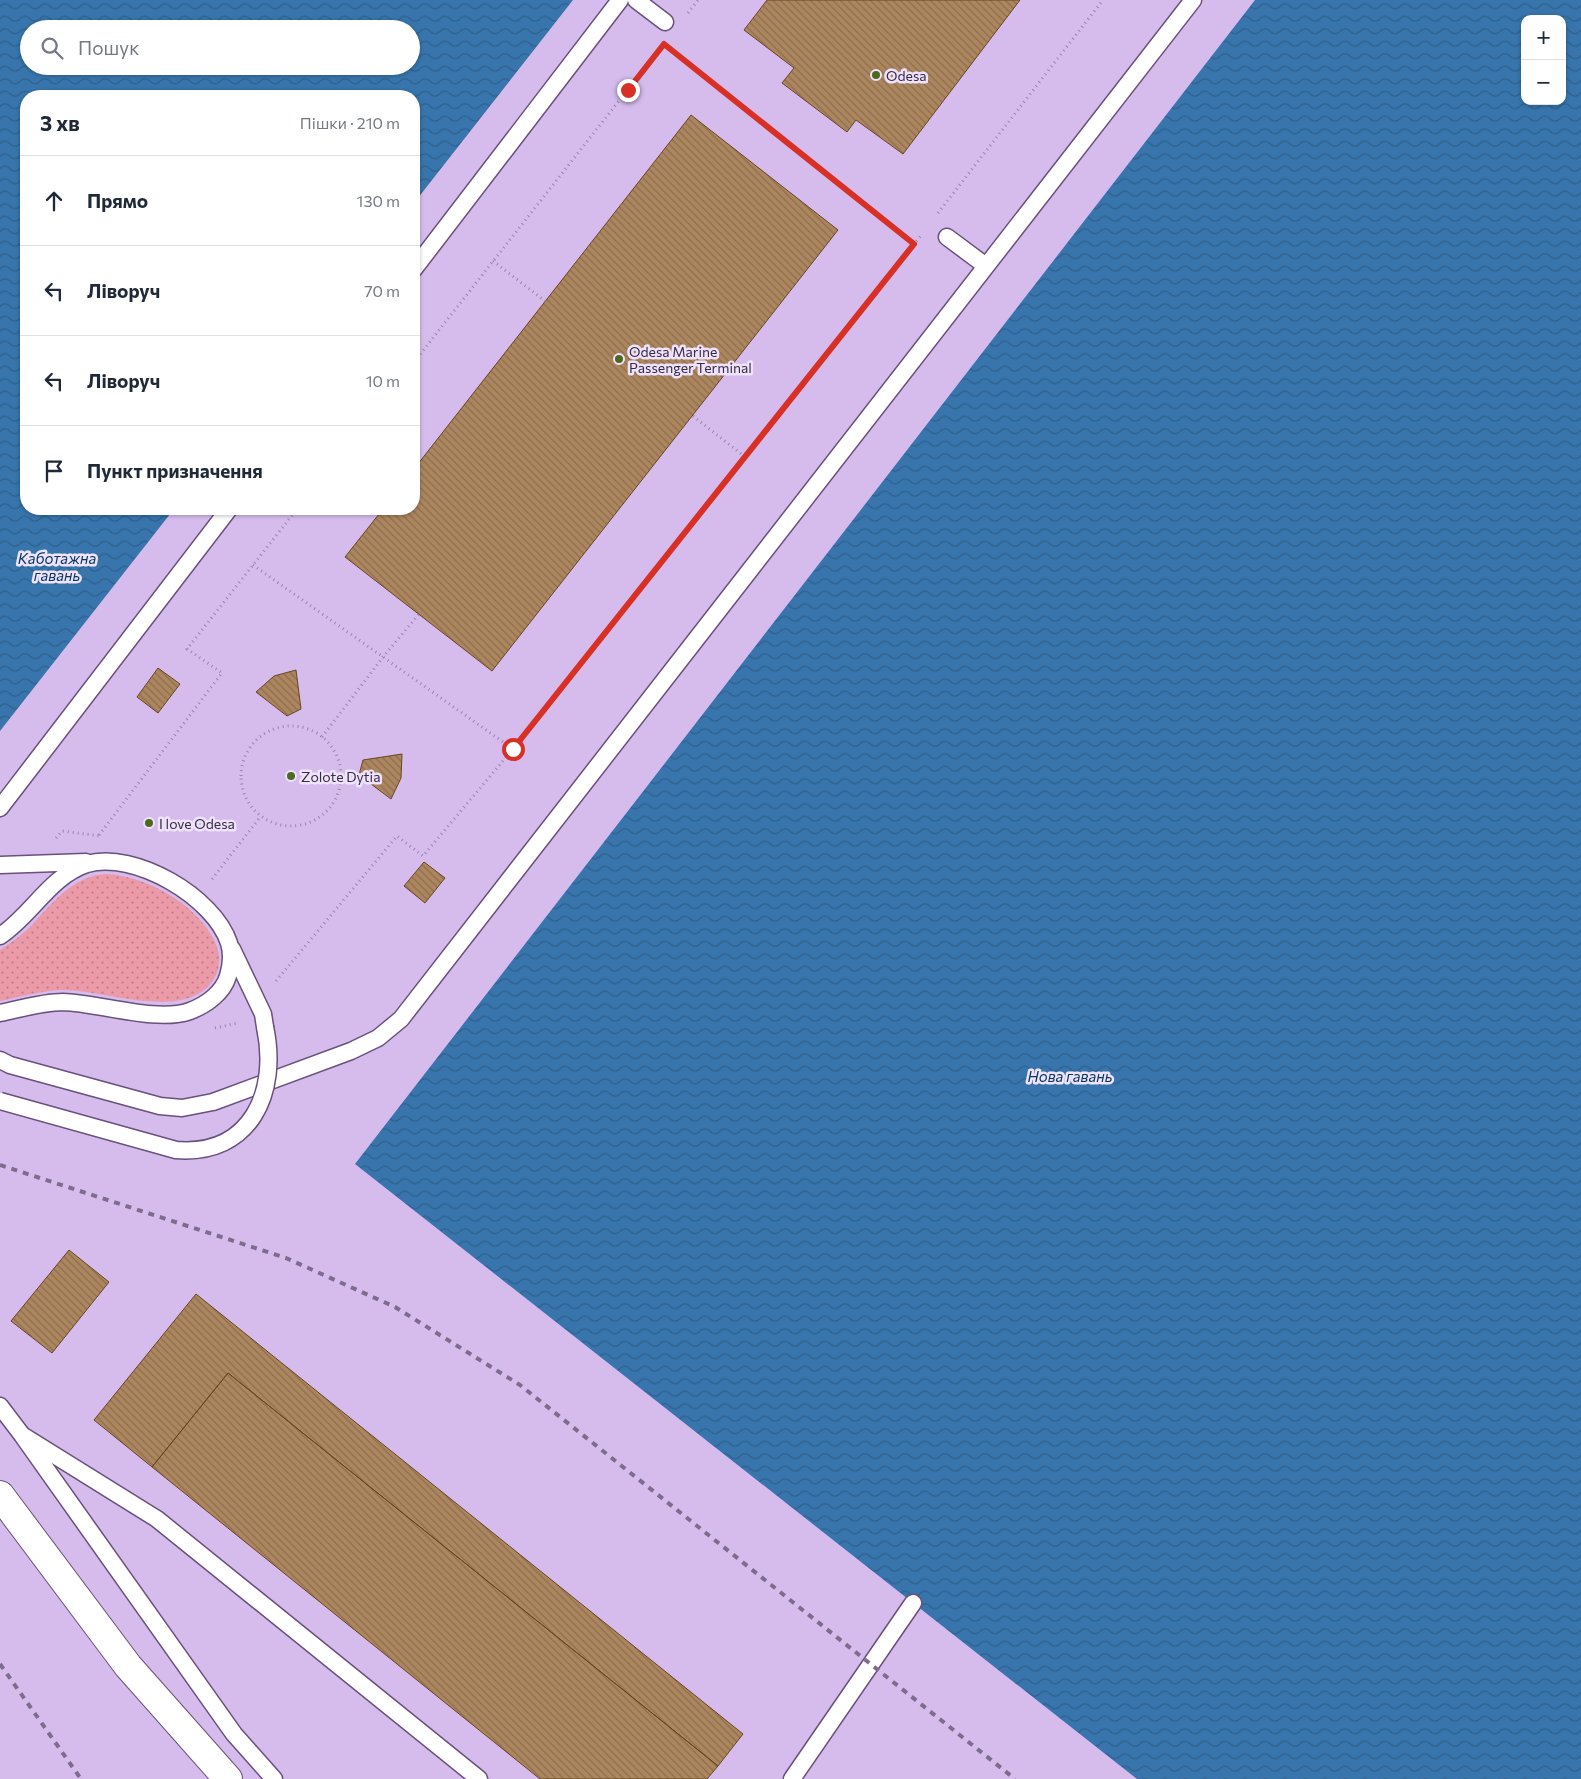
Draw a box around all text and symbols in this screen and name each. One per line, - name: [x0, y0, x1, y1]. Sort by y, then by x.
- map controls: [1521, 15, 1566, 105]
- button: +: [1521, 15, 1566, 60]
- search box: [20, 20, 420, 75]
- icon: search: [38, 34, 66, 62]
- text: Пошук: [78, 36, 139, 59]
- button: −: [1521, 60, 1566, 105]
- place label: Odesa: [886, 67, 927, 84]
- marker: Odesa: [870, 69, 882, 81]
- route end: [617, 79, 640, 102]
- text: 3 хв: [40, 110, 80, 135]
- text: Пішки · 210 m: [300, 113, 400, 132]
- icon: ahead: [40, 187, 68, 215]
- text: Прямо: [87, 189, 148, 212]
- text: 130 m: [357, 191, 400, 210]
- icon: left: [40, 277, 68, 305]
- text: Ліворуч: [87, 279, 160, 302]
- text: 70 m: [364, 281, 400, 300]
- place label: Odesa Marine Passenger Terminal: [629, 343, 752, 376]
- marker: Odesa Marine Passenger Terminal: [613, 353, 625, 365]
- icon: left: [40, 367, 68, 395]
- text: Ліворуч: [87, 369, 160, 392]
- text: 10 m: [366, 371, 400, 390]
- icon: arrive: [40, 457, 68, 485]
- text: Пункт призначення: [87, 459, 263, 482]
- water label: Каботажна гавань: [18, 549, 97, 584]
- route start: [502, 738, 525, 761]
- place label: Zolote Dytia: [301, 768, 381, 785]
- marker: Zolote Dytia: [285, 770, 297, 782]
- place label: I love Odesa: [159, 815, 235, 832]
- marker: I love Odesa: [143, 817, 155, 829]
- water label: Нова гавань: [1027, 1067, 1113, 1085]

